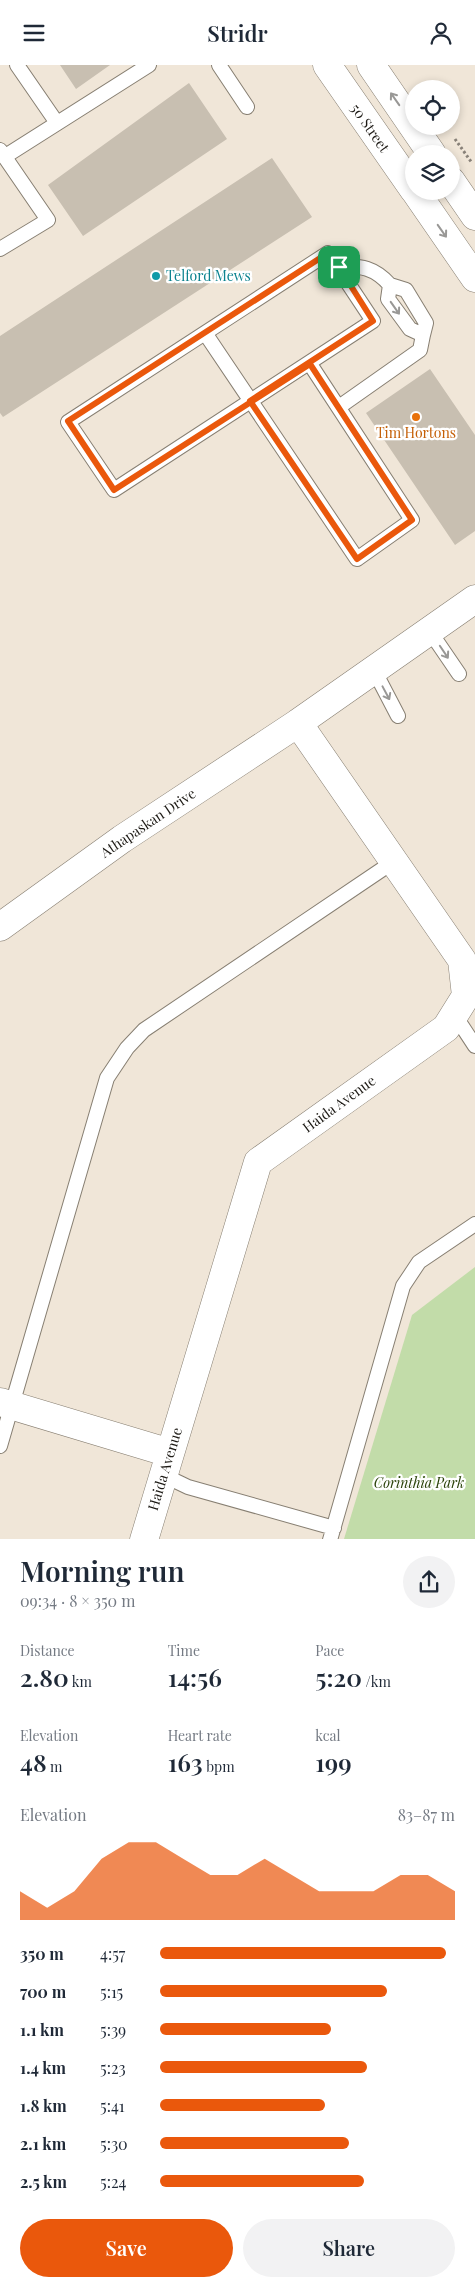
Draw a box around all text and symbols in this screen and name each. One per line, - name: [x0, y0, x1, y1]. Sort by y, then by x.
- text: Stridr: [207, 18, 268, 48]
- icon: menu: [20, 19, 48, 47]
- icon: person: [427, 19, 455, 47]
- map controls: [405, 80, 460, 200]
- button: locate: [405, 80, 460, 135]
- one-way arrow: [390, 92, 400, 106]
- street label: 50 Street: [347, 100, 395, 157]
- button: layers: [405, 145, 460, 200]
- one-way arrow: [437, 224, 447, 238]
- pin: [318, 246, 360, 288]
- icon: arrive: [325, 253, 353, 281]
- place label: Telford Mews: [166, 266, 251, 285]
- marker: Telford Mews: [150, 270, 162, 282]
- one-way arrow: [390, 301, 400, 315]
- marker: Tim Hortons: [410, 411, 422, 423]
- place label: Tim Hortons: [376, 423, 456, 442]
- one-way arrow: [439, 645, 449, 659]
- one-way arrow: [382, 685, 391, 700]
- street label: Athapaskan Drive: [96, 784, 199, 862]
- street label: Haida Avenue: [298, 1071, 379, 1136]
- street label: Haida Avenue: [143, 1425, 186, 1513]
- park label: Corinthia Park: [374, 1473, 464, 1492]
- text: Morning run: [20, 1552, 184, 1589]
- button: share: [403, 1556, 455, 1608]
- text: 09:34 · 8 × 350 m: [20, 1590, 135, 1611]
- text: Distance: [20, 1641, 75, 1660]
- text: Time: [168, 1641, 200, 1660]
- text: Pace: [315, 1641, 344, 1660]
- text: 2.80: [20, 1660, 69, 1693]
- text: 14:56: [168, 1660, 222, 1693]
- text: 5:20: [315, 1660, 362, 1693]
- text: km: [69, 1672, 92, 1691]
- text: /km: [362, 1672, 391, 1691]
- text: Elevation: [20, 1726, 78, 1745]
- text: Heart rate: [168, 1726, 232, 1745]
- text: kcal: [315, 1726, 340, 1745]
- text: 48: [20, 1745, 47, 1778]
- text: 163: [168, 1745, 203, 1778]
- text: 199: [315, 1745, 352, 1778]
- text: m: [47, 1757, 63, 1776]
- text: bpm: [203, 1757, 235, 1776]
- text: Elevation: [20, 1804, 87, 1825]
- text: 83–87 m: [398, 1804, 455, 1825]
- text: 350 m: [20, 1943, 64, 1964]
- text: 4:57: [100, 1943, 125, 1964]
- text: 700 m: [20, 1981, 66, 2002]
- text: 5:15: [100, 1981, 123, 2002]
- text: 1.1 km: [20, 2019, 64, 2040]
- text: 5:39: [100, 2019, 126, 2040]
- text: 1.4 km: [20, 2057, 66, 2078]
- text: 5:23: [100, 2057, 126, 2078]
- text: 1.8 km: [20, 2095, 67, 2116]
- text: 5:41: [100, 2095, 125, 2116]
- text: 2.1 km: [20, 2133, 66, 2154]
- text: 5:30: [100, 2133, 128, 2154]
- text: 2.5 km: [20, 2171, 67, 2192]
- text: 5:24: [100, 2171, 126, 2192]
- button: Save: [20, 2219, 233, 2277]
- button: Share: [243, 2219, 455, 2277]

